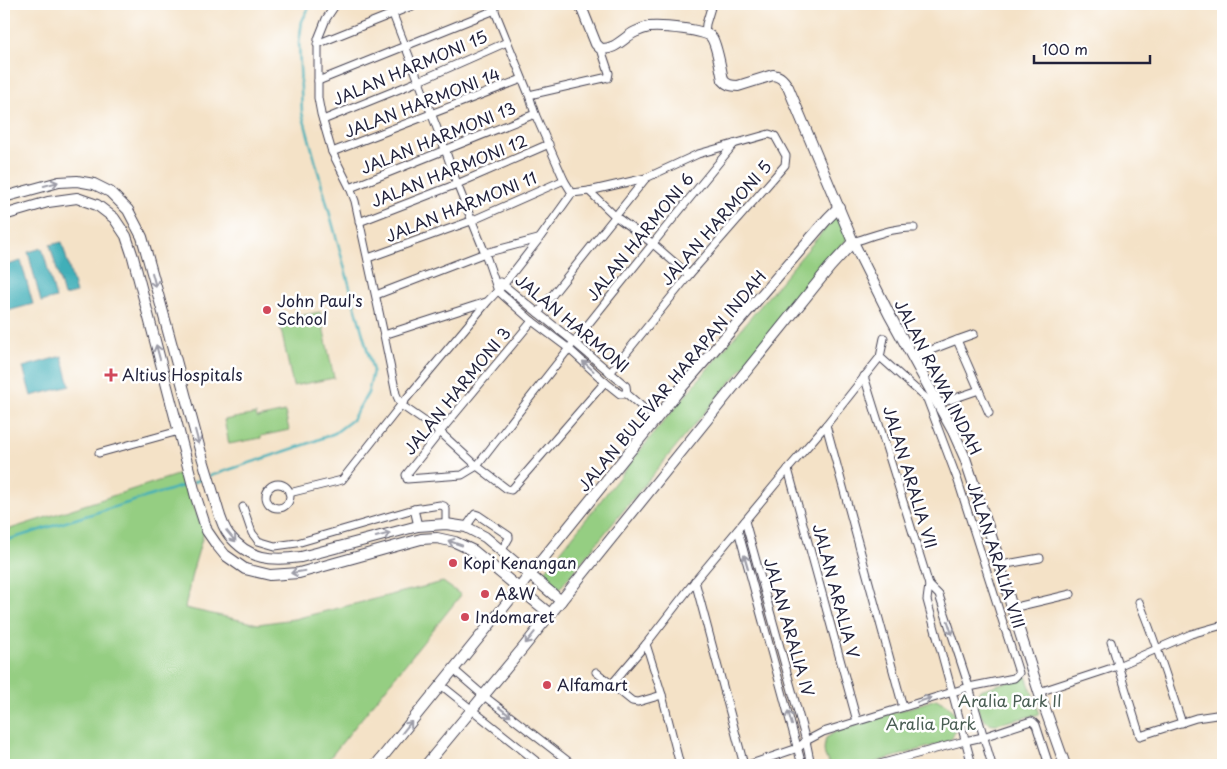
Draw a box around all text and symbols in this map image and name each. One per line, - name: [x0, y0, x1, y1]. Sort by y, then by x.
- street label: JALAN HARMONI 15: [328, 24, 491, 111]
- scale bar: [1034, 32, 1151, 64]
- text: 100 m: [1042, 37, 1088, 60]
- street label: JALAN HARMONI 14: [340, 61, 503, 143]
- street label: JALAN HARMONI 13: [356, 95, 519, 179]
- street label: JALAN HARMONI 12: [367, 128, 530, 212]
- street label: JALAN HARMONI 5: [654, 155, 776, 290]
- street label: JALAN HARMONI 11: [381, 165, 540, 247]
- street label: JALAN HARMONI 6: [580, 167, 699, 306]
- one-way arrow: [42, 179, 58, 188]
- street label: JALAN BULEVAR HARAPAN INDAH: [571, 265, 771, 496]
- street label: JALAN HARMONI: [510, 267, 635, 377]
- one-way arrow: [150, 272, 159, 288]
- place label: John Paul's School: [277, 288, 362, 330]
- street label: JALAN RAWA INDAH: [889, 295, 989, 458]
- marker: John Paul's School: [261, 304, 273, 316]
- street label: JALAN HARMONI 3: [397, 321, 515, 459]
- one-way arrow: [153, 345, 163, 361]
- one-way arrow: [582, 361, 595, 372]
- place label: Altius Hospitals: [122, 362, 243, 386]
- marker: Altius Hospitals: [104, 368, 118, 382]
- street label: JALAN ARALIA VII: [878, 403, 944, 551]
- one-way arrow: [193, 429, 202, 445]
- street label: JALAN ARALIA VIII: [962, 478, 1032, 631]
- street label: JALAN ARALIA V: [807, 521, 866, 661]
- one-way arrow: [226, 529, 237, 542]
- one-way arrow: [374, 530, 390, 540]
- one-way arrow: [448, 538, 464, 547]
- place label: Kopi Kenangan: [463, 550, 577, 574]
- one-way arrow: [741, 554, 751, 570]
- street label: JALAN ARALIA IV: [759, 554, 821, 699]
- marker: Kopi Kenangan: [447, 557, 459, 569]
- one-way arrow: [291, 568, 307, 578]
- place label: A&W: [495, 581, 536, 605]
- marker: A&W: [479, 588, 491, 600]
- place label: Indomaret: [475, 604, 555, 628]
- marker: Indomaret: [459, 611, 471, 623]
- one-way arrow: [946, 620, 955, 635]
- one-way arrow: [525, 632, 536, 645]
- place label: Alfamart: [557, 672, 628, 696]
- marker: Alfamart: [541, 679, 553, 691]
- park label: Aralia Park II: [958, 688, 1062, 712]
- one-way arrow: [916, 695, 932, 705]
- one-way arrow: [498, 707, 511, 718]
- one-way arrow: [785, 711, 794, 727]
- park label: Aralia Park: [886, 711, 976, 735]
- one-way arrow: [401, 721, 412, 734]

